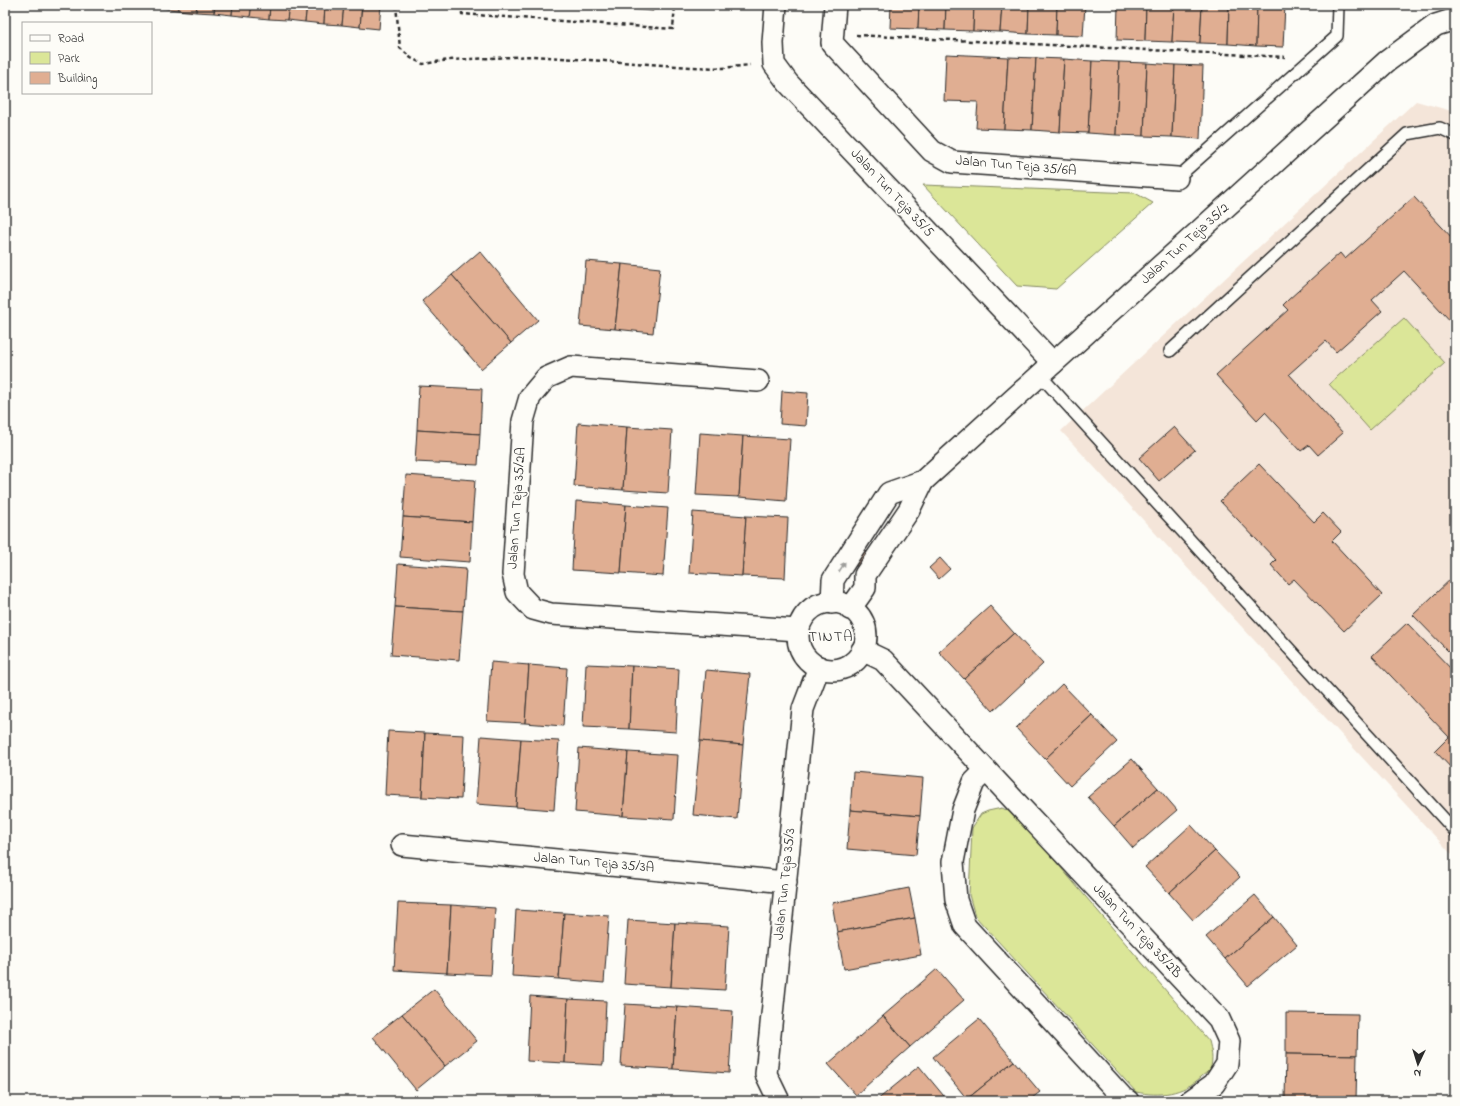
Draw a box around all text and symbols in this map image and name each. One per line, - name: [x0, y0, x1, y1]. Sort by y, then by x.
- legend: [22, 22, 152, 94]
- text: Road: [58, 30, 84, 48]
- text: Park: [58, 50, 80, 68]
- text: Building: [57, 70, 97, 89]
- street label: Jalan Tun Teja 35/5: [845, 144, 939, 242]
- street label: Jalan Tun Teja 35/6A: [955, 150, 1077, 182]
- street label: Jalan Tun Teja 35/2: [1136, 198, 1234, 290]
- street label: Jalan Tun Teja 35/2A: [502, 446, 532, 570]
- one-way arrow: [838, 561, 845, 573]
- district label: TINTA: [808, 626, 854, 648]
- street label: Jalan Tun Teja 35/3: [769, 827, 801, 941]
- street label: Jalan Tun Teja 35/3A: [533, 847, 655, 879]
- street label: Jalan Tun Teja 35/2B: [1087, 879, 1187, 983]
- north arrow: [1398, 1044, 1438, 1084]
- text: N: [1413, 1065, 1422, 1081]

